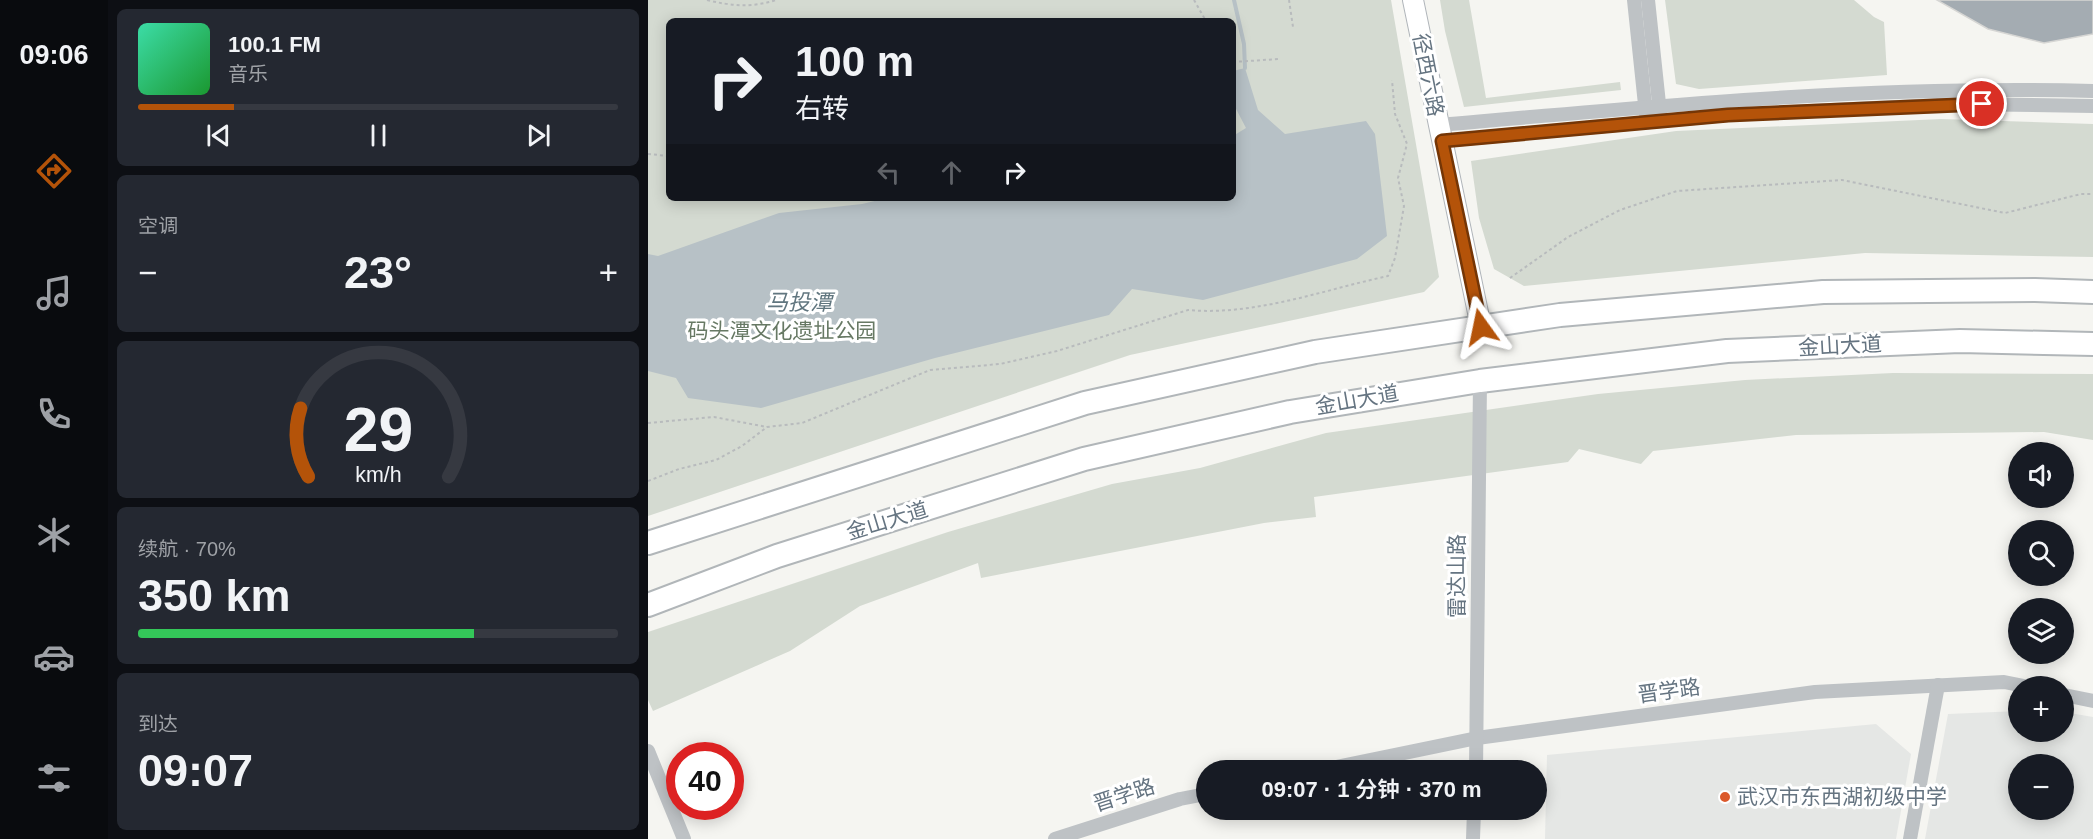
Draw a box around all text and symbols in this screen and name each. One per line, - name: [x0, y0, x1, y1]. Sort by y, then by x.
- street label: 径西六路: [1409, 31, 1448, 118]
- text: 100.1 FM: [228, 32, 321, 57]
- text: 100 m: [795, 38, 914, 85]
- text: 09:06: [19, 40, 89, 70]
- icon: right: [696, 42, 774, 120]
- text: 音乐: [228, 63, 268, 85]
- pin: [1956, 78, 2007, 129]
- icon: arrive: [1965, 87, 1998, 120]
- text: 右转: [795, 94, 849, 124]
- icon: previous: [202, 119, 235, 152]
- icon: pause: [362, 119, 395, 152]
- icon: next: [522, 119, 555, 152]
- icon: directions: [33, 150, 75, 192]
- icon: left: [872, 156, 905, 189]
- icon: ahead: [935, 156, 968, 189]
- icon: right: [998, 156, 1031, 189]
- text: 空调: [138, 215, 178, 237]
- text: 23°: [344, 247, 412, 298]
- text: −: [138, 254, 157, 291]
- text: +: [599, 254, 618, 291]
- icon: music: [33, 272, 75, 314]
- water label: 马投潭: [766, 290, 836, 315]
- position arrow: [1449, 295, 1513, 359]
- park label: 码头潭文化遗址公园: [688, 319, 877, 342]
- street label: 金山大道: [1797, 332, 1883, 359]
- street label: 金山大道: [1314, 381, 1400, 418]
- icon: phone: [33, 393, 75, 435]
- text: 29: [343, 395, 413, 464]
- map controls: [2008, 442, 2074, 820]
- button: sound: [2008, 442, 2074, 508]
- text: km/h: [355, 463, 401, 487]
- street label: 金山大道: [843, 497, 930, 544]
- icon: climate: [33, 514, 75, 556]
- button: search: [2008, 520, 2074, 586]
- street label: 雷达山路: [1445, 534, 1468, 618]
- text: 续航 · 70%: [138, 538, 236, 560]
- text: 350 km: [138, 570, 291, 621]
- button: layers: [2008, 598, 2074, 664]
- icon: car: [33, 636, 75, 678]
- street label: 晋学路: [1636, 675, 1702, 706]
- button: +: [2008, 676, 2074, 742]
- text: 到达: [138, 713, 178, 735]
- speed limit sign: 40: [666, 742, 744, 820]
- text: 09:07: [138, 745, 253, 796]
- button: −: [2008, 754, 2074, 820]
- icon: filters: [33, 757, 75, 799]
- street label: 晋学路: [1090, 774, 1157, 815]
- text: 09:07 · 1 分钟 · 370 m: [1261, 777, 1482, 802]
- place label: 武汉市东西湖初级中学: [1737, 785, 1947, 808]
- marker: 武汉市东西湖初级中学: [1718, 790, 1732, 804]

